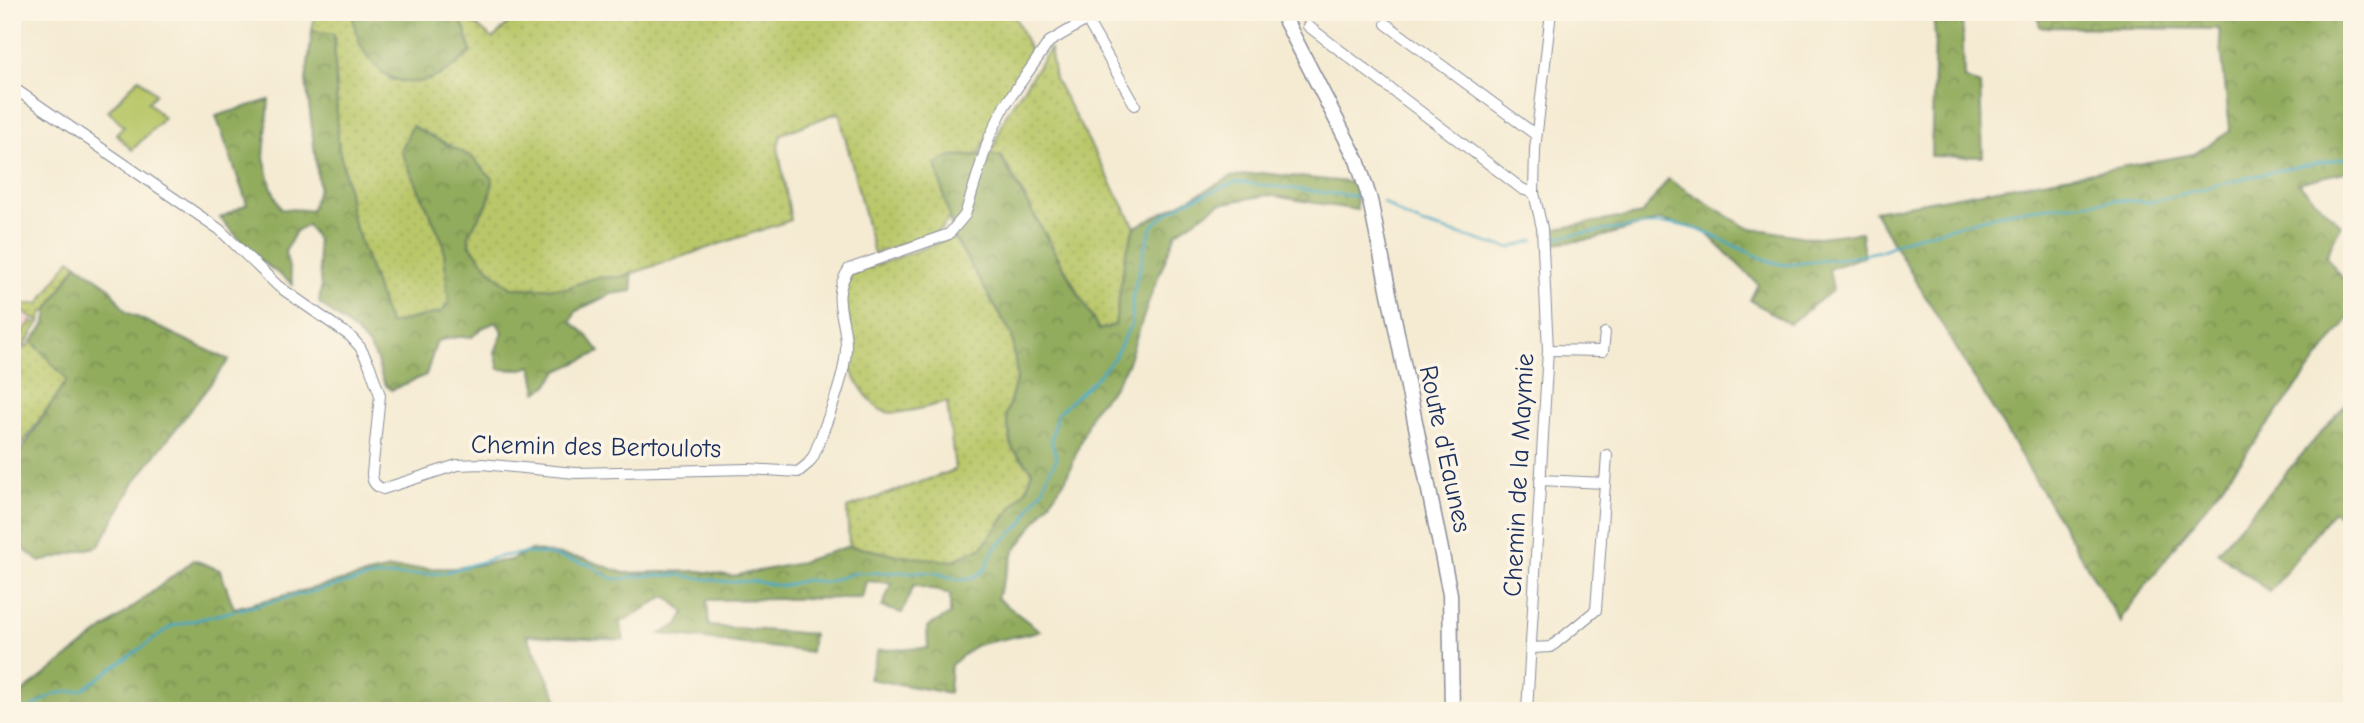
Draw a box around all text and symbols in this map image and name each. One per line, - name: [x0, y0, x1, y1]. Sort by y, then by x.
- street label: Chemin de la Maymie: [1498, 352, 1540, 598]
- street label: Route d'Eaunes: [1413, 363, 1477, 535]
- street label: Chemin des Bertoulots: [471, 430, 721, 464]

